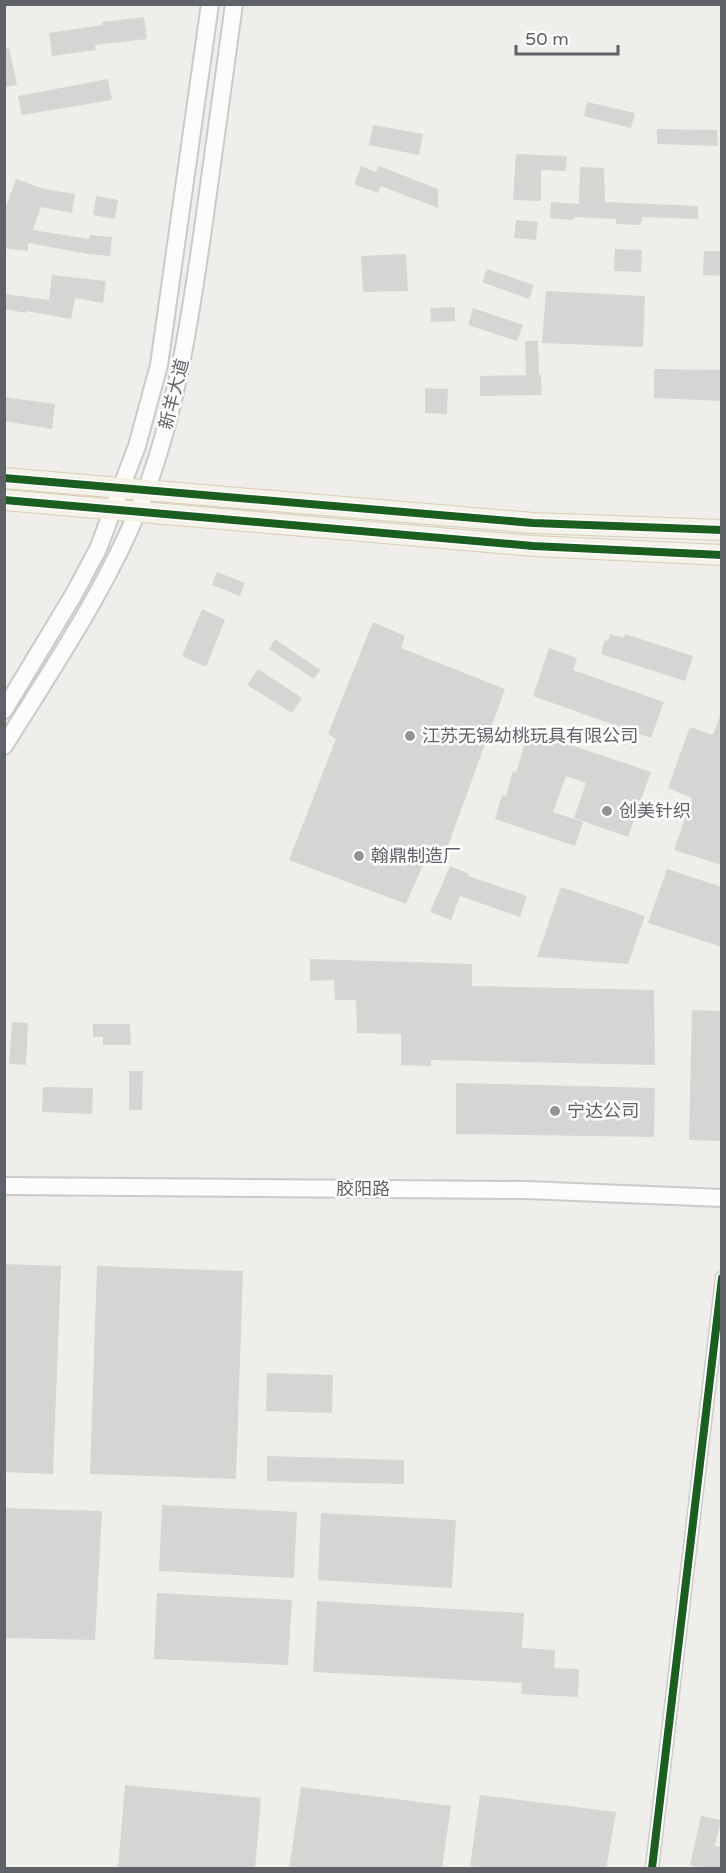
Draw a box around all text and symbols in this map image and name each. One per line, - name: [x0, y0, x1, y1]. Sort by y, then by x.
- scale bar: [516, 18, 618, 56]
- text: 50 m: [525, 28, 569, 50]
- street label: 新羊大道: [155, 356, 193, 432]
- place label: 江苏无锡幼桃玩具有限公司: [422, 725, 638, 747]
- marker: 江苏无锡幼桃玩具有限公司: [403, 729, 417, 743]
- place label: 创美针织: [619, 800, 691, 822]
- marker: 创美针织: [600, 804, 614, 818]
- place label: 翰鼎制造厂: [371, 845, 461, 867]
- marker: 翰鼎制造厂: [352, 849, 366, 863]
- place label: 宁达公司: [567, 1100, 639, 1122]
- marker: 宁达公司: [548, 1104, 562, 1118]
- street label: 胶阳路: [336, 1178, 390, 1200]

